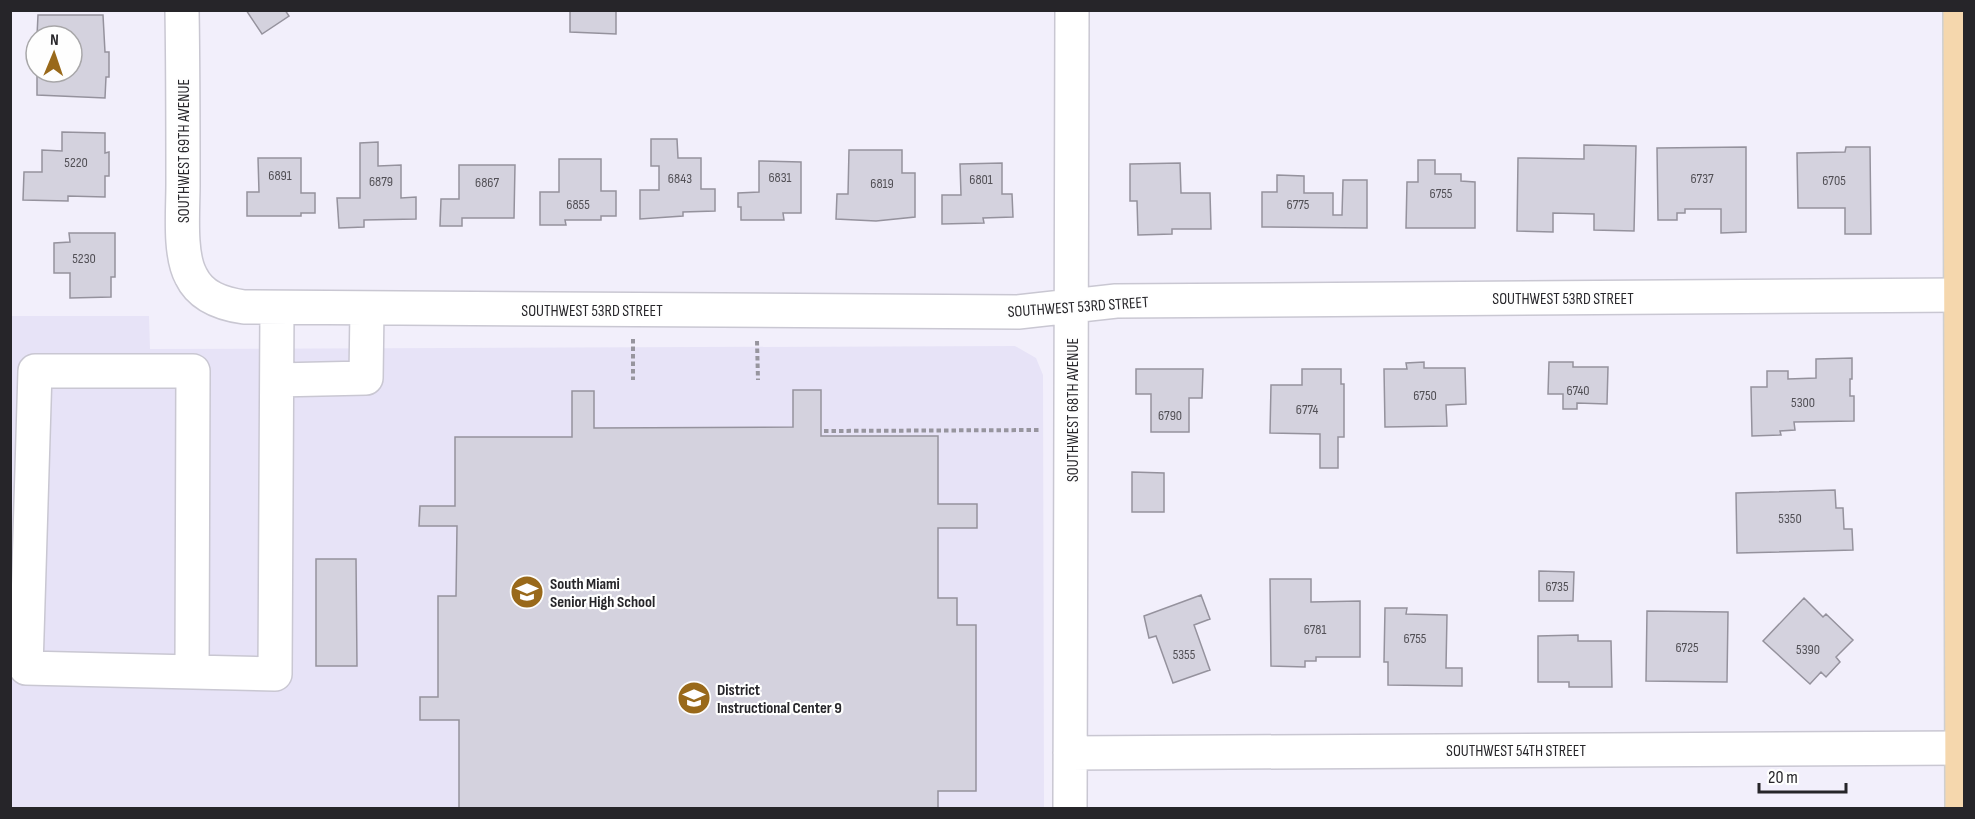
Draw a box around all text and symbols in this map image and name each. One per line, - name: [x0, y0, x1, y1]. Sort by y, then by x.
- north arrow: [24, 24, 84, 84]
- text: N: [50, 31, 59, 50]
- street label: SOUTHWEST 69TH AVENUE: [175, 79, 194, 223]
- house number: 5220: [64, 154, 88, 171]
- house number: 6891: [268, 167, 292, 184]
- house number: 6831: [768, 169, 792, 186]
- house number: 6843: [668, 170, 692, 187]
- house number: 6737: [1690, 170, 1714, 187]
- house number: 6801: [969, 171, 993, 188]
- house number: 6705: [1822, 172, 1846, 189]
- house number: 6879: [369, 173, 393, 190]
- house number: 6867: [475, 174, 499, 191]
- house number: 6819: [870, 175, 894, 192]
- house number: 6755: [1430, 185, 1453, 202]
- house number: 6855: [566, 196, 590, 213]
- house number: 6775: [1287, 196, 1310, 213]
- house number: 5230: [72, 250, 96, 267]
- street label: SOUTHWEST 53RD STREET: [1492, 290, 1634, 309]
- street label: SOUTHWEST 53RD STREET: [1007, 293, 1150, 322]
- street label: SOUTHWEST 53RD STREET: [521, 302, 663, 321]
- street label: SOUTHWEST 68TH AVENUE: [1064, 338, 1083, 482]
- house number: 6740: [1566, 382, 1590, 399]
- house number: 6750: [1413, 387, 1437, 404]
- house number: 5300: [1791, 394, 1815, 411]
- house number: 6774: [1296, 401, 1318, 418]
- house number: 6790: [1158, 407, 1182, 424]
- house number: 5350: [1778, 510, 1802, 527]
- school or university icon: South Miami Senior High School: [509, 574, 545, 610]
- place label: South Miami Senior High School: [550, 575, 655, 612]
- house number: 6735: [1545, 578, 1569, 595]
- house number: 6781: [1304, 621, 1326, 638]
- house number: 6755: [1404, 630, 1427, 647]
- house number: 6725: [1675, 639, 1699, 656]
- house number: 5390: [1796, 641, 1820, 658]
- house number: 5355: [1173, 646, 1196, 663]
- school or university icon: District Instructional Center 9: [676, 680, 712, 716]
- place label: District Instructional Center 9: [717, 681, 842, 718]
- street label: SOUTHWEST 54TH STREET: [1446, 742, 1586, 761]
- scale bar: [1759, 756, 1846, 794]
- text: 20 m: [1768, 767, 1798, 788]

